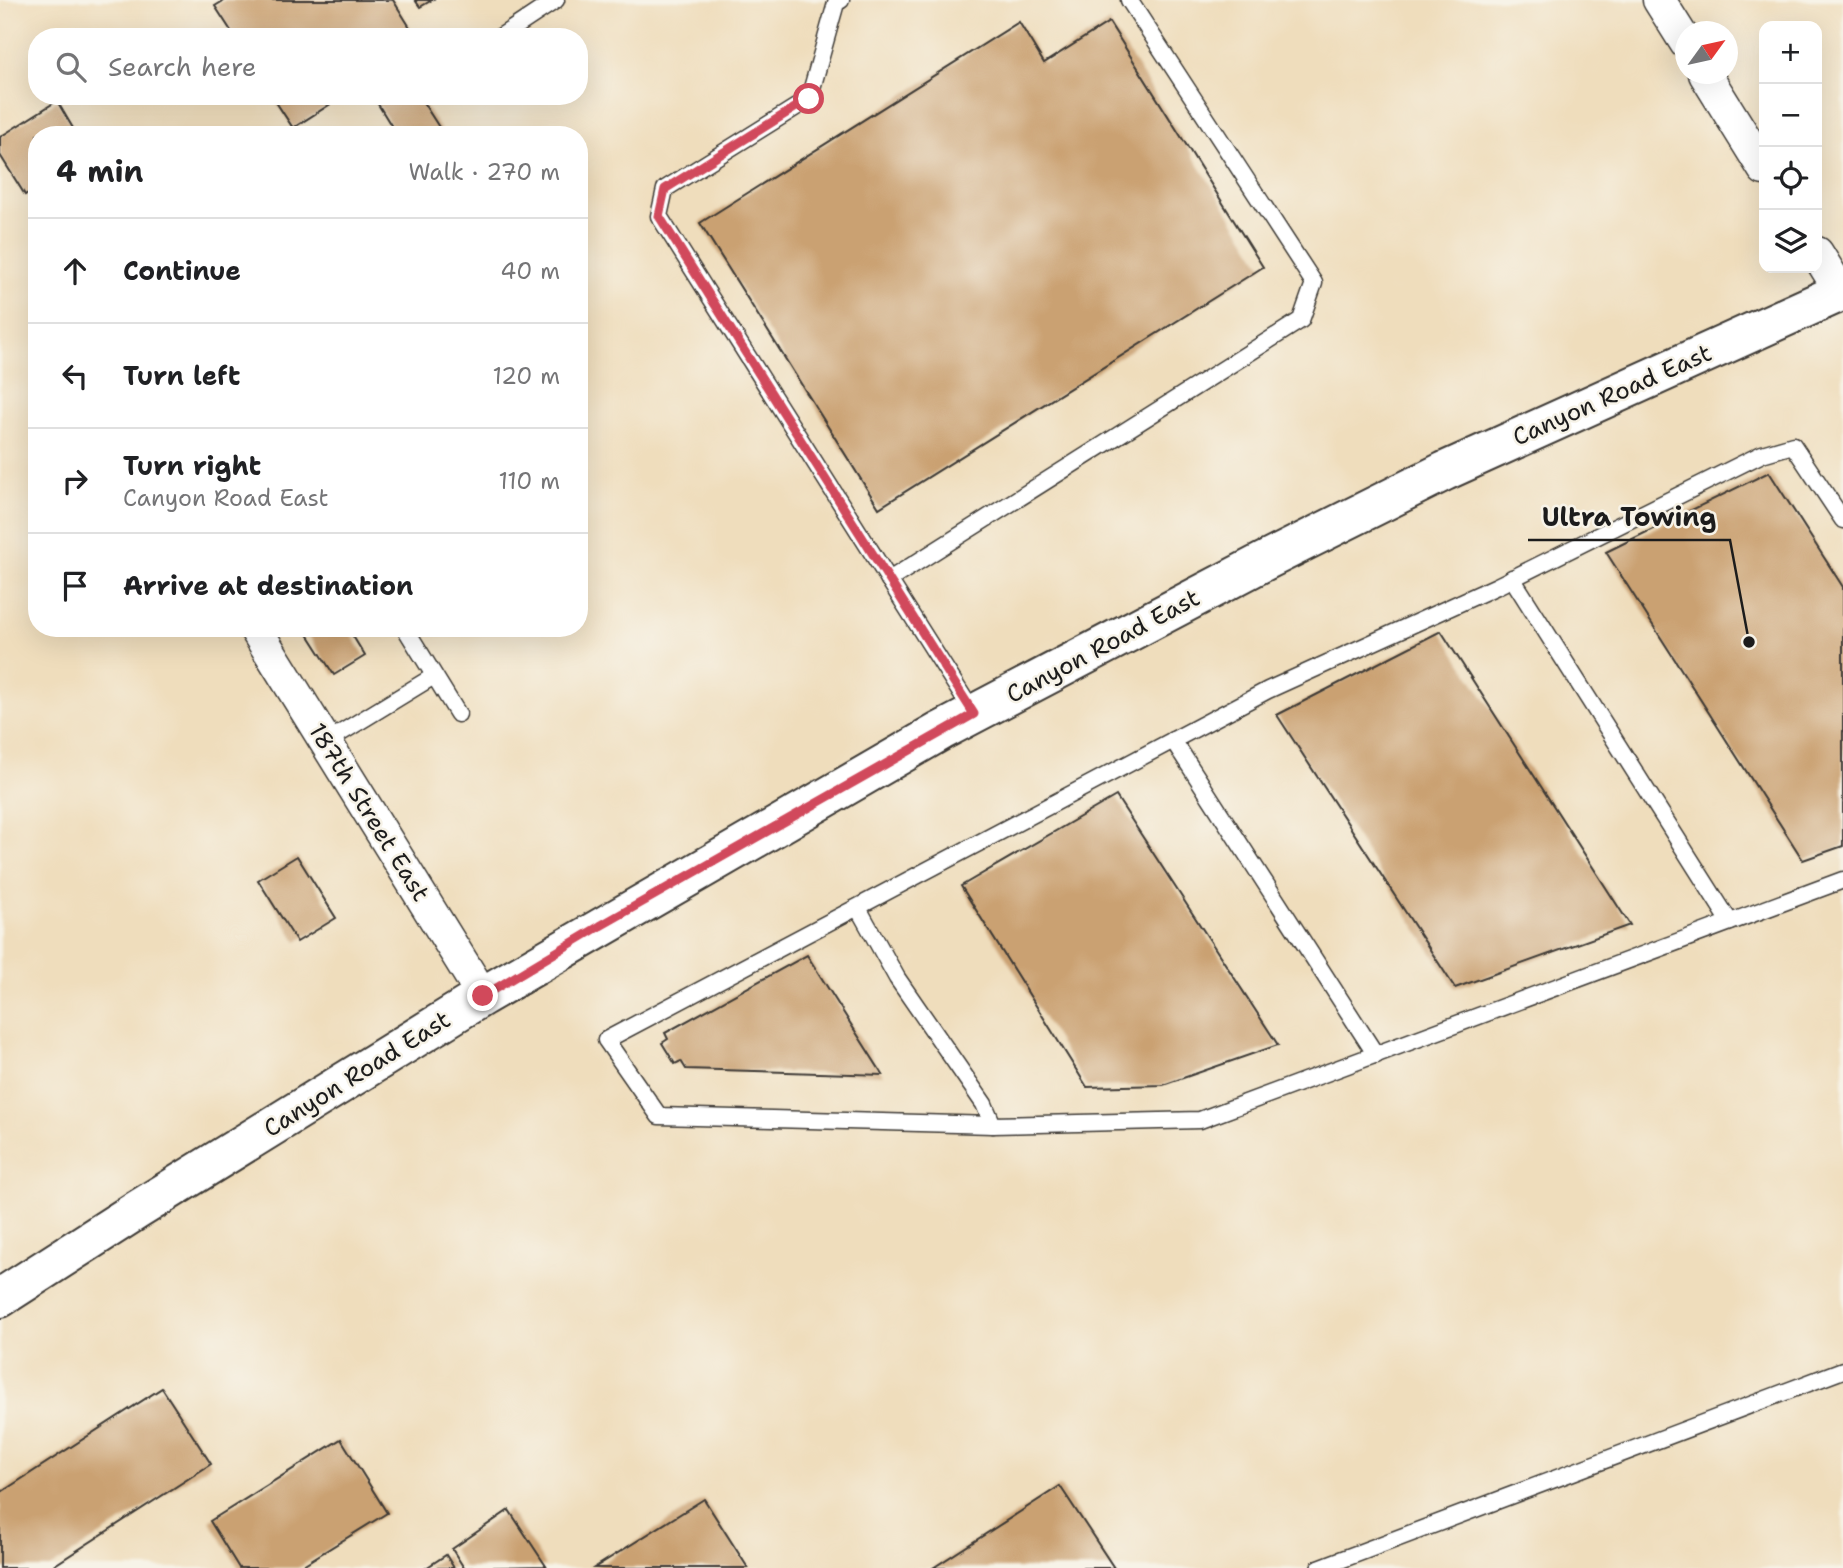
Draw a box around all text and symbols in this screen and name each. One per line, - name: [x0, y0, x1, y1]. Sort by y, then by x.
- north arrow: [1675, 21, 1738, 84]
- map controls: [1759, 21, 1822, 273]
- button: +: [1759, 21, 1822, 84]
- search box: [28, 28, 588, 105]
- icon: search: [52, 48, 90, 86]
- text: Search here: [108, 49, 257, 84]
- route start: [793, 83, 824, 114]
- button: −: [1759, 84, 1822, 147]
- button: locate: [1759, 147, 1822, 210]
- text: 4 min: [56, 151, 143, 192]
- text: Walk · 270 m: [408, 157, 560, 187]
- button: layers: [1759, 210, 1822, 273]
- icon: ahead: [56, 252, 94, 290]
- text: Continue: [123, 253, 241, 288]
- text: 40 m: [500, 256, 560, 286]
- street label: Canyon Road East: [1508, 337, 1716, 453]
- icon: left: [56, 357, 94, 395]
- text: Turn left: [123, 358, 240, 393]
- text: 120 m: [492, 361, 560, 391]
- text: Turn right: [123, 448, 261, 483]
- icon: right: [56, 462, 94, 500]
- text: 110 m: [498, 466, 560, 496]
- text: Canyon Road East: [123, 483, 329, 513]
- callout: Ultra Towing: [1528, 493, 1730, 540]
- text: Ultra Towing: [1542, 499, 1716, 534]
- icon: arrive: [56, 567, 94, 605]
- text: Arrive at destination: [123, 568, 413, 603]
- street label: Canyon Road East: [1001, 582, 1205, 710]
- street label: 187th Street East: [301, 717, 437, 907]
- route end: [467, 980, 498, 1011]
- street label: Canyon Road East: [258, 1004, 456, 1144]

